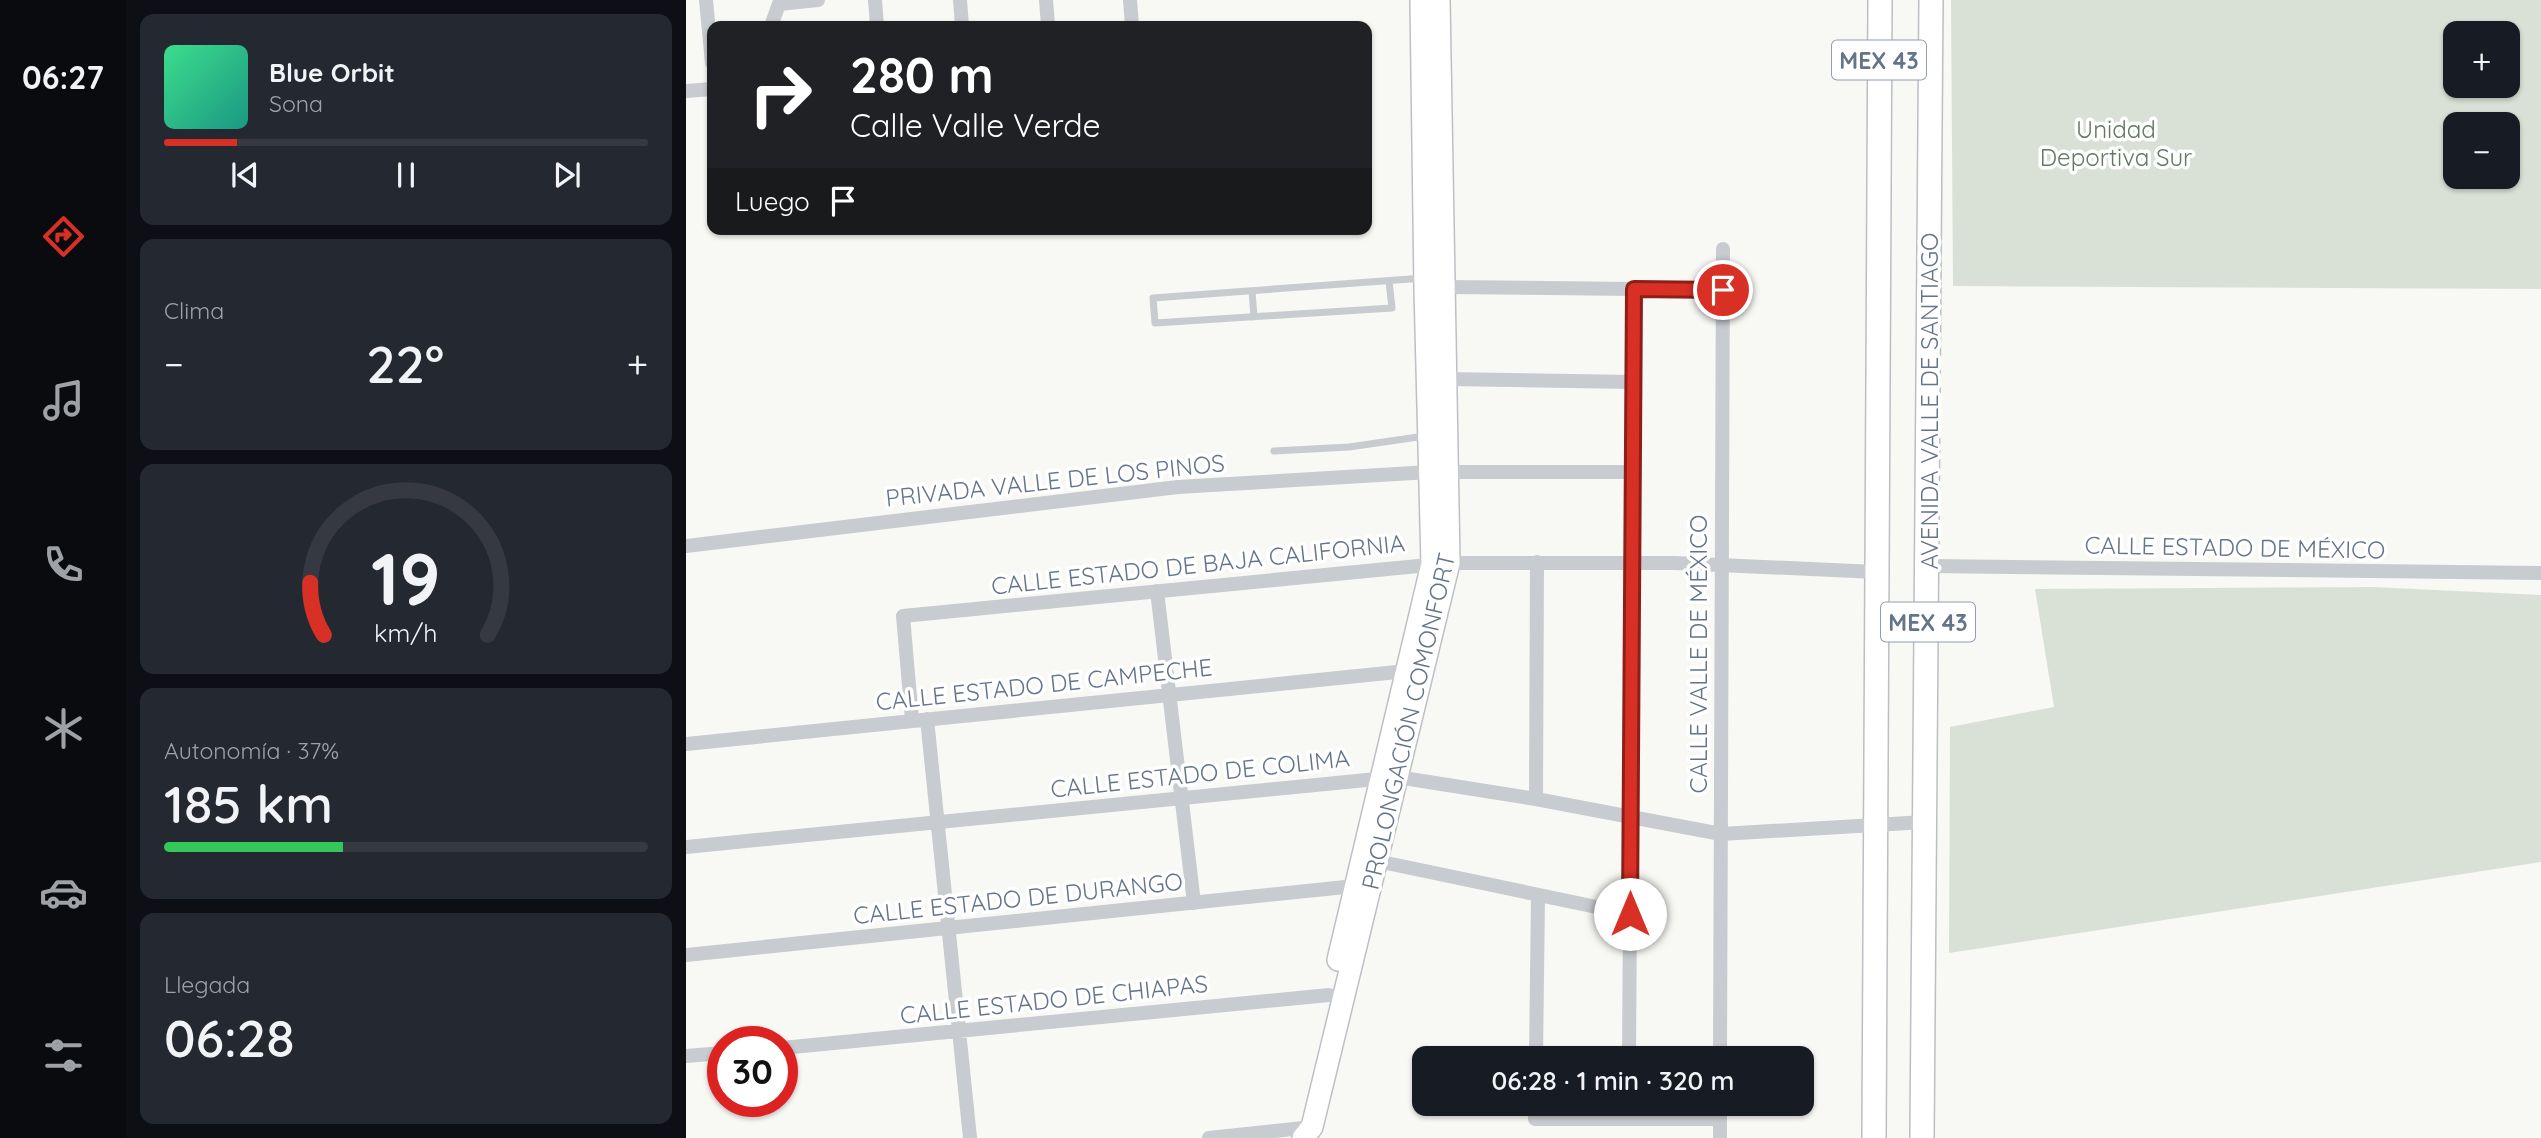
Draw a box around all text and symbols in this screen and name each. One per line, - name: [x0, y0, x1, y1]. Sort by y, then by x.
- map controls: [2443, 21, 2520, 189]
- button: +: [2443, 21, 2520, 98]
- road number: MEX 43: [1832, 40, 1926, 80]
- text: 280 m: [850, 44, 994, 105]
- icon: right: [735, 49, 826, 140]
- text: Blue Orbit: [269, 56, 395, 89]
- text: 06:27: [22, 57, 104, 97]
- text: Sona: [269, 89, 323, 118]
- text: Calle Valle Verde: [850, 105, 1101, 145]
- button: −: [2443, 112, 2520, 189]
- park label: Unidad Deportiva Sur: [2040, 114, 2192, 172]
- icon: previous: [226, 156, 264, 194]
- icon: pause: [387, 156, 425, 194]
- icon: next: [548, 156, 586, 194]
- icon: arrive: [824, 182, 862, 220]
- text: Luego: [735, 185, 810, 218]
- icon: directions: [39, 212, 88, 261]
- street label: AVENIDA VALLE DE SANTIAGO: [1914, 233, 1944, 569]
- pin: [1693, 260, 1753, 320]
- icon: arrive: [1704, 271, 1742, 309]
- text: Clima: [164, 296, 224, 325]
- text: 22°: [366, 331, 444, 396]
- text: −: [164, 340, 184, 388]
- text: +: [627, 340, 648, 388]
- icon: music: [39, 376, 88, 425]
- street label: PRIVADA VALLE DE LOS PINOS: [884, 447, 1226, 513]
- street label: CALLE VALLE DE MÉXICO: [1683, 515, 1713, 793]
- street label: CALLE ESTADO DE BAJA CALIFORNIA: [990, 527, 1406, 601]
- street label: CALLE ESTADO DE MÉXICO: [2084, 529, 2386, 565]
- text: 19: [371, 532, 441, 623]
- icon: phone: [39, 540, 88, 589]
- street label: PROLONGACIÓN COMONFORT: [1355, 550, 1461, 892]
- road number: MEX 43: [1881, 602, 1975, 642]
- text: km/h: [374, 617, 438, 648]
- street label: CALLE ESTADO DE CAMPECHE: [874, 651, 1214, 717]
- icon: climate: [39, 704, 88, 753]
- text: Autonomía · 37%: [164, 736, 339, 765]
- street label: CALLE ESTADO DE COLIMA: [1049, 742, 1351, 804]
- text: 185 km: [164, 771, 333, 836]
- street label: CALLE ESTADO DE DURANGO: [852, 866, 1184, 930]
- icon: car: [39, 868, 88, 917]
- position arrow: [1593, 877, 1667, 951]
- street label: CALLE ESTADO DE CHIAPAS: [899, 968, 1209, 1030]
- text: Llegada: [164, 970, 250, 999]
- text: 06:28: [164, 1005, 294, 1070]
- speed limit sign: 30: [707, 1026, 798, 1117]
- icon: filters: [39, 1031, 88, 1080]
- text: 06:28 · 1 min · 320 m: [1491, 1064, 1735, 1097]

